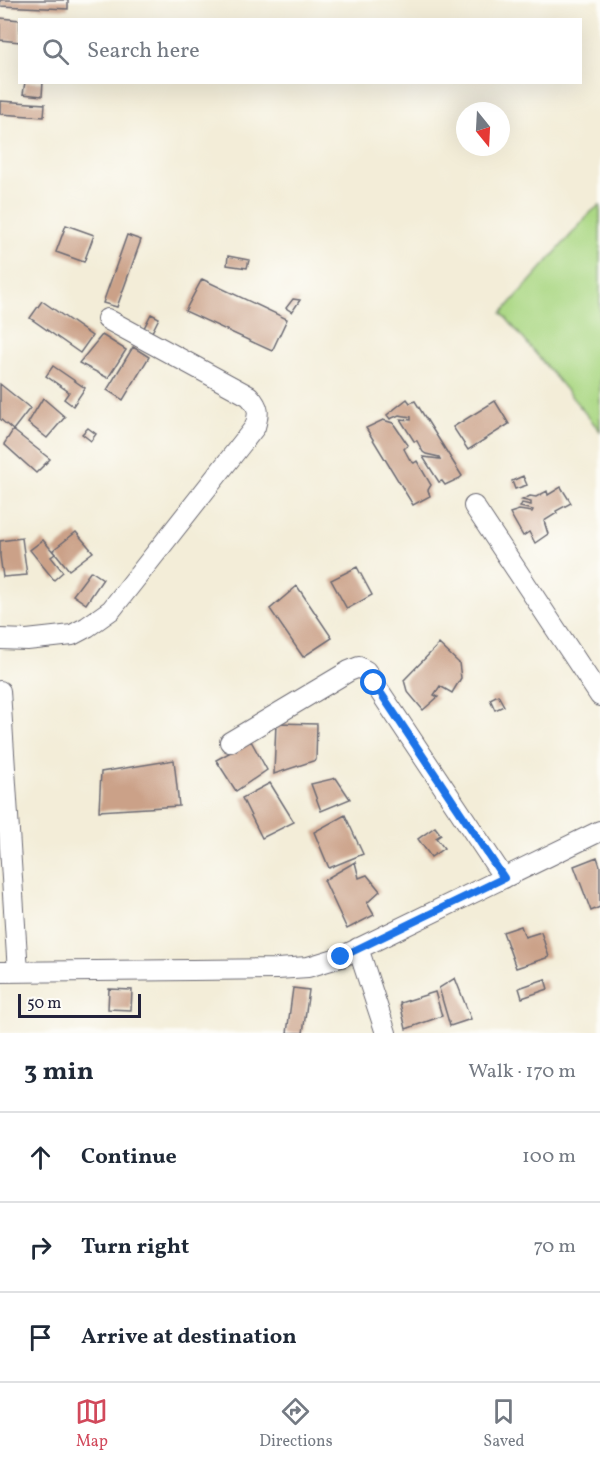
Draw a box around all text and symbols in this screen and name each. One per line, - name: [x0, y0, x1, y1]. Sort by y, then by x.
- search box: [18, 18, 582, 84]
- icon: search: [39, 35, 72, 68]
- text: Search here: [87, 36, 200, 67]
- north arrow: [456, 102, 510, 156]
- route start: [360, 669, 386, 695]
- route end: [327, 943, 353, 969]
- scale bar: [18, 991, 141, 1018]
- text: 50 m: [27, 993, 61, 1015]
- text: 3 min: [24, 1054, 94, 1090]
- text: Walk · 170 m: [468, 1058, 576, 1086]
- icon: ahead: [24, 1141, 57, 1174]
- text: Continue: [81, 1142, 177, 1173]
- text: 100 m: [522, 1143, 576, 1171]
- icon: right: [24, 1231, 57, 1264]
- text: Turn right: [81, 1232, 189, 1263]
- text: 70 m: [533, 1233, 576, 1261]
- icon: arrive: [24, 1321, 57, 1354]
- text: Arrive at destination: [81, 1322, 297, 1353]
- tab: Map: [75, 1395, 108, 1453]
- tab: Directions: [259, 1395, 333, 1453]
- tab: Saved: [483, 1395, 525, 1453]

